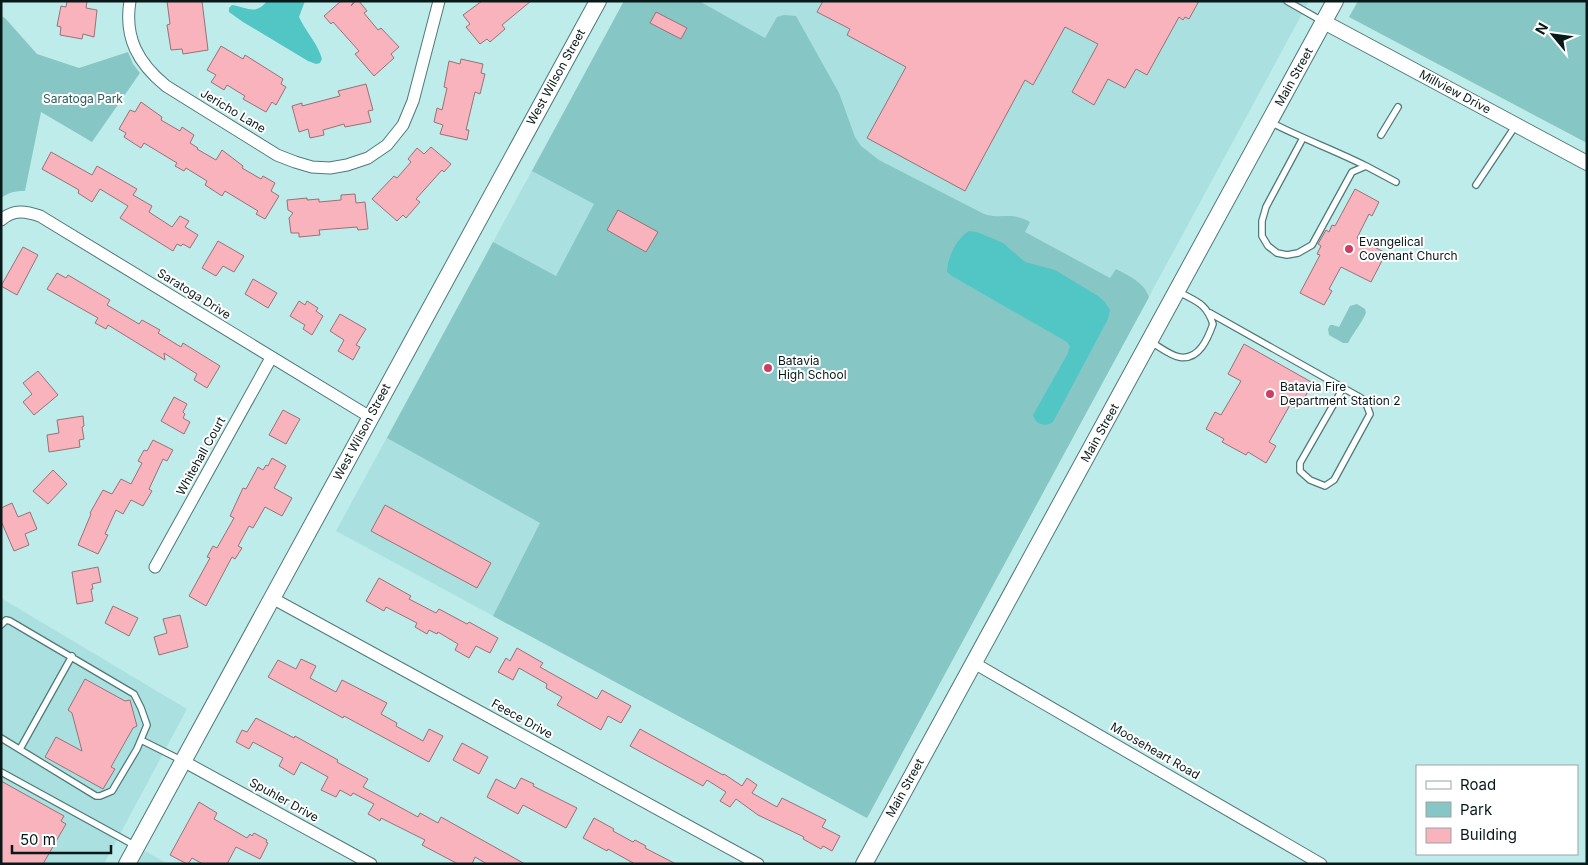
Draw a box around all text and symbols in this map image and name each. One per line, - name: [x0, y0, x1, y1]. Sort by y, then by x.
- north arrow: [1528, 10, 1578, 60]
- text: N: [1531, 20, 1551, 37]
- street label: West Wilson Street: [523, 26, 588, 127]
- street label: Main Street: [1271, 45, 1316, 109]
- street label: Millview Drive: [1417, 66, 1494, 117]
- street label: Jericho Lane: [198, 85, 269, 136]
- park label: Saratoga Park: [43, 91, 123, 106]
- place label: Evangelical Covenant Church: [1359, 234, 1458, 263]
- marker: Evangelical Covenant Church: [1343, 243, 1355, 255]
- street label: Saratoga Drive: [155, 265, 234, 322]
- place label: Batavia High School: [778, 353, 847, 382]
- marker: Batavia High School: [762, 362, 774, 374]
- place label: Batavia Fire Department Station 2: [1280, 379, 1401, 408]
- street label: West Wilson Street: [330, 381, 393, 483]
- marker: Batavia Fire Department Station 2: [1264, 388, 1276, 400]
- street label: Main Street: [1077, 401, 1122, 465]
- street label: Whitehall Court: [173, 414, 228, 498]
- street label: Feece Drive: [489, 696, 555, 742]
- street label: Mooseheart Road: [1108, 719, 1203, 782]
- street label: Main Street: [882, 756, 927, 820]
- legend: [1416, 765, 1578, 855]
- street label: Spuhler Drive: [247, 774, 321, 825]
- text: Road: [1460, 775, 1496, 794]
- text: Park: [1460, 800, 1493, 819]
- scale bar: [12, 822, 111, 854]
- text: Building: [1460, 825, 1517, 844]
- text: 50 m: [20, 830, 56, 849]

